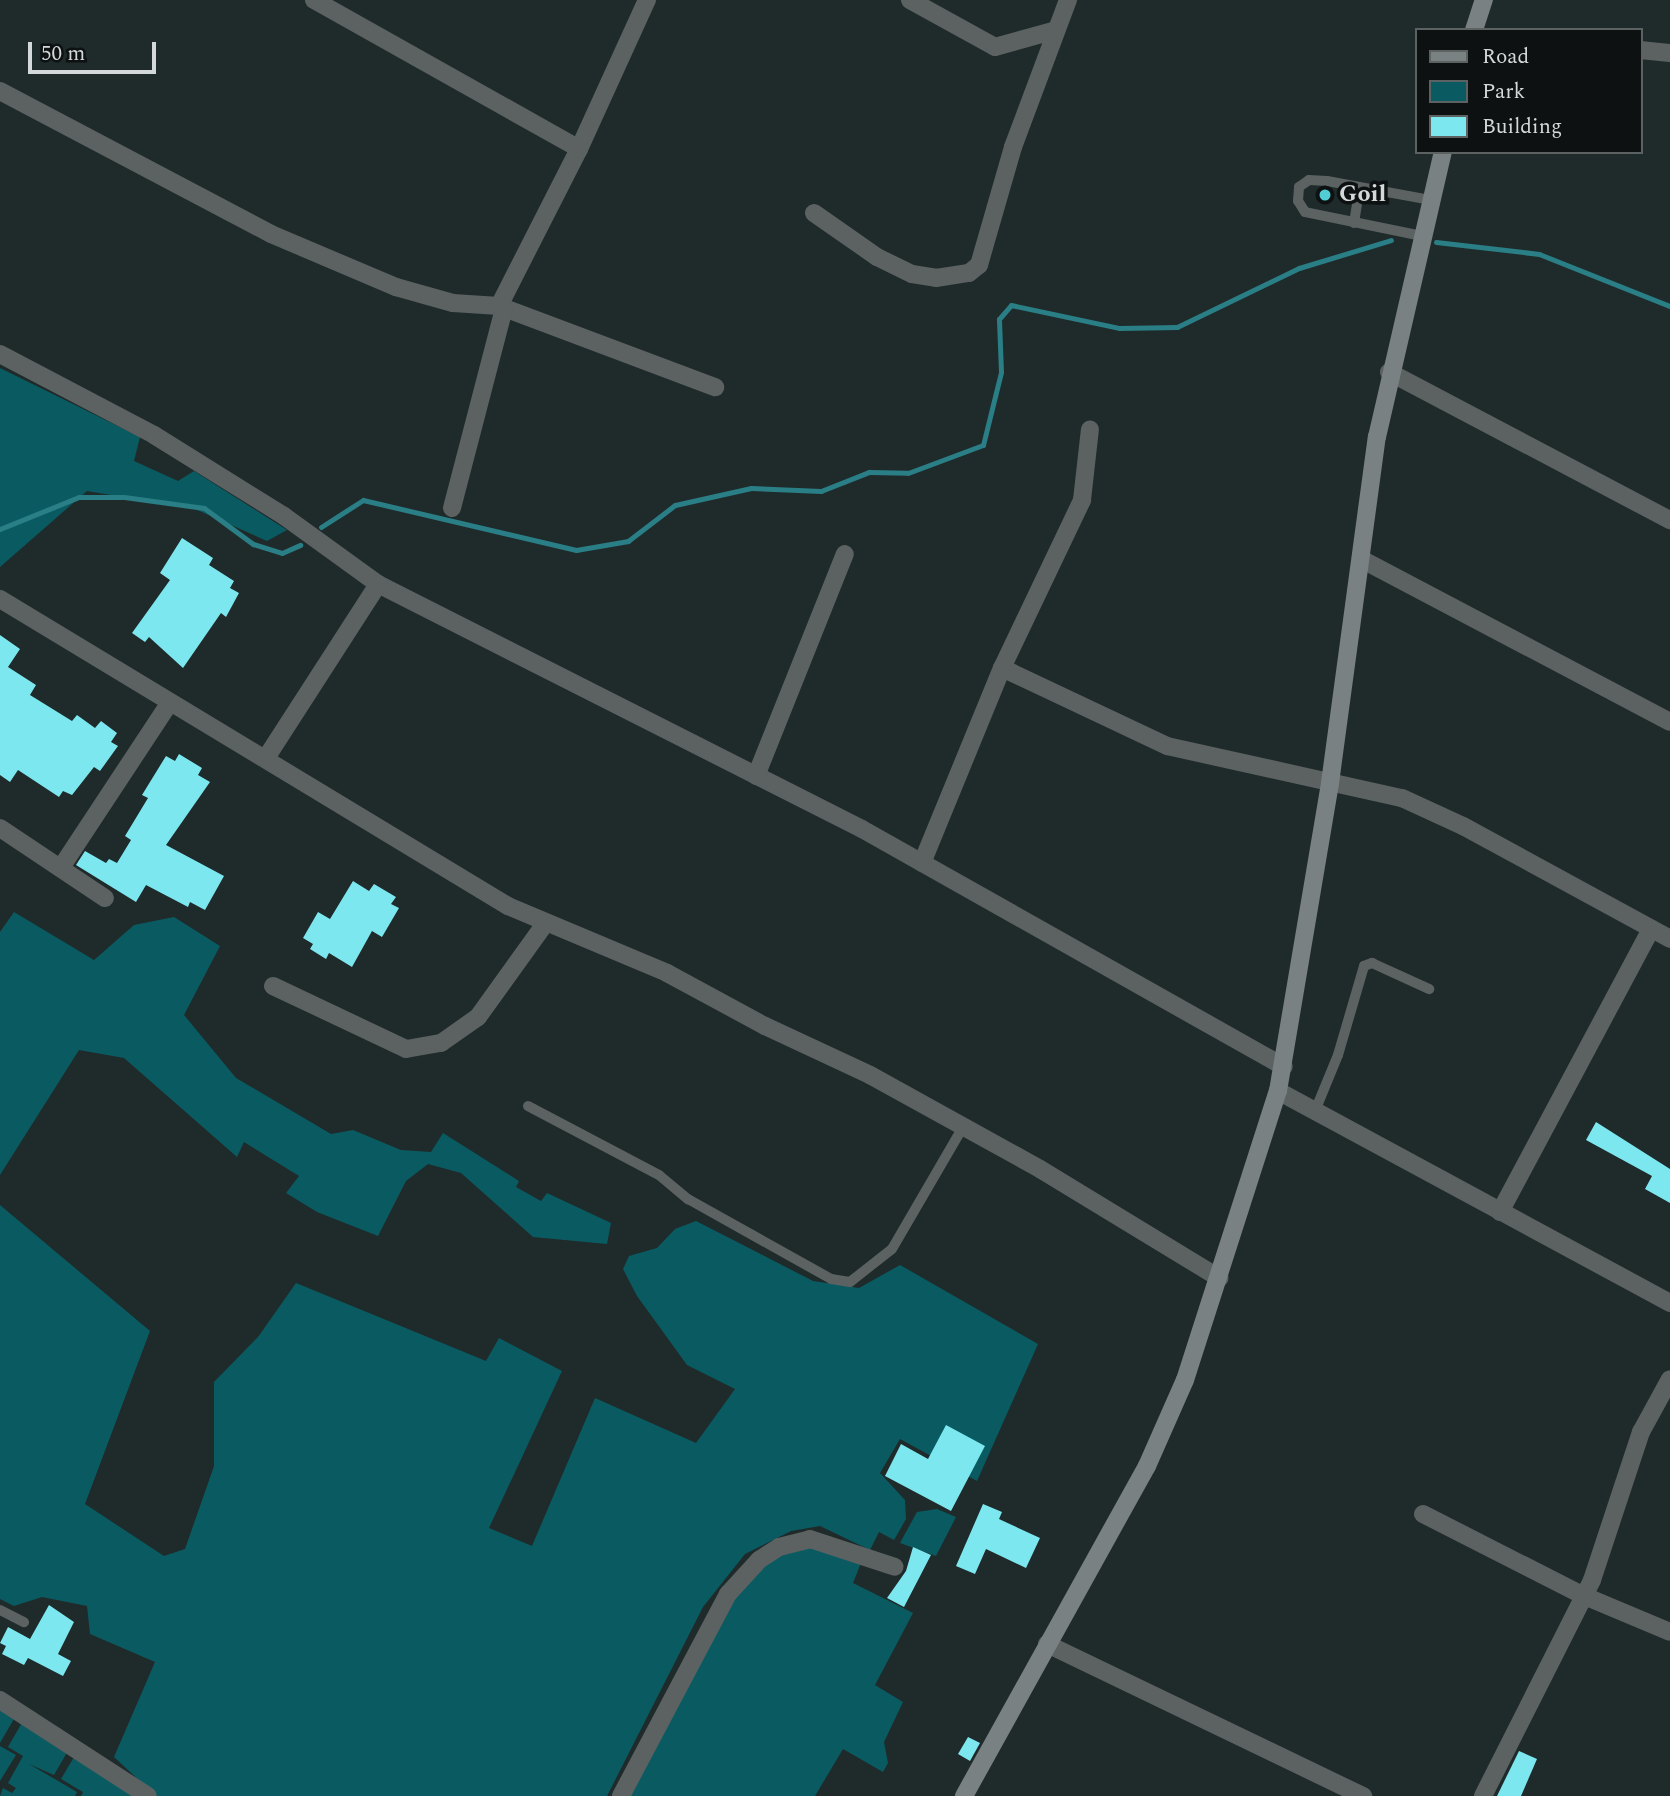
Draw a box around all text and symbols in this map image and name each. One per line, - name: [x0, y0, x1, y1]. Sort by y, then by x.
- scale bar: [32, 28, 159, 72]
- legend: [1414, 28, 1642, 154]
- text: 50 m: [41, 38, 85, 70]
- text: Road: [1482, 41, 1529, 73]
- text: Park: [1482, 76, 1525, 108]
- text: Building: [1482, 111, 1562, 143]
- place label: Goil: [1339, 181, 1386, 209]
- marker: Goil: [1317, 187, 1333, 203]

